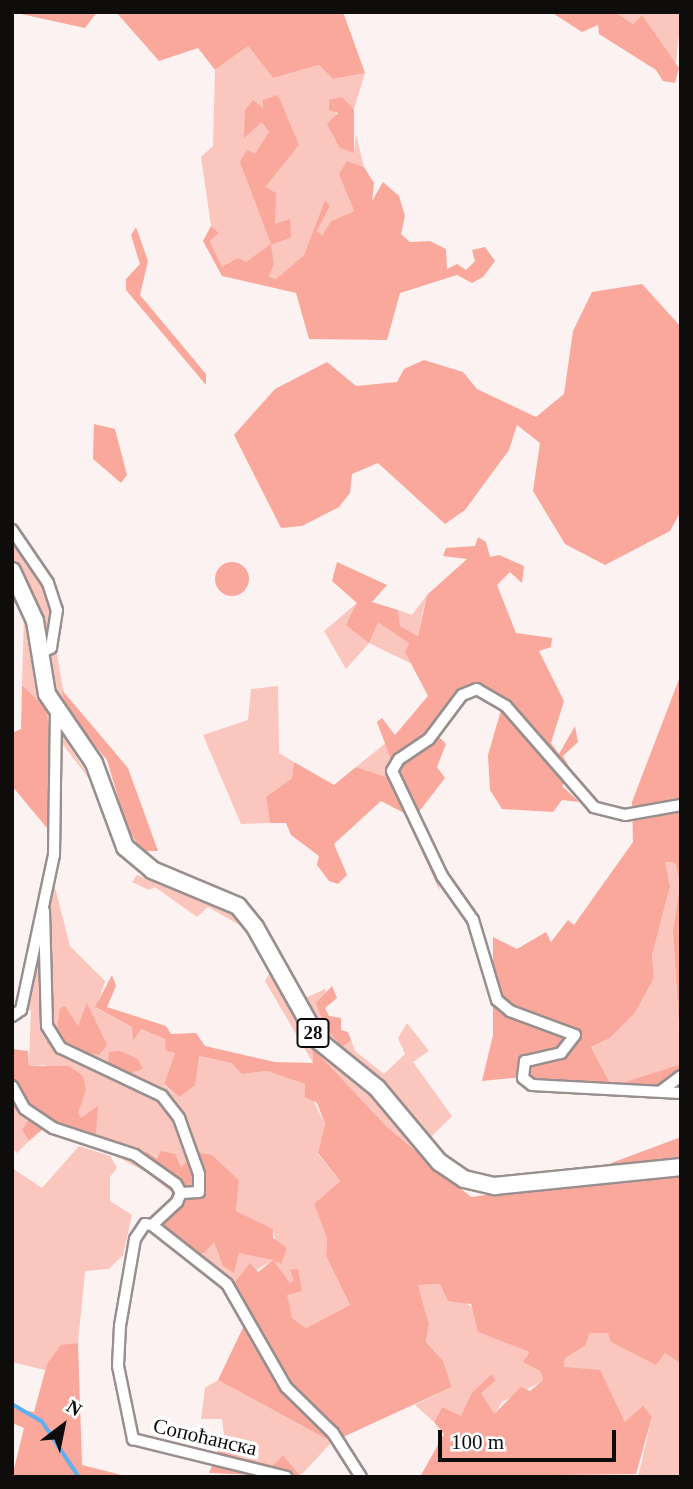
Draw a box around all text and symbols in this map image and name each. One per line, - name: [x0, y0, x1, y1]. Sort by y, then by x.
- road number: 28: [296, 1018, 330, 1049]
- north arrow: [28, 1391, 98, 1461]
- text: N: [63, 1395, 86, 1420]
- street label: Сопоћанска: [151, 1413, 259, 1461]
- scale bar: [441, 1416, 620, 1460]
- text: 100 m: [451, 1430, 504, 1454]

